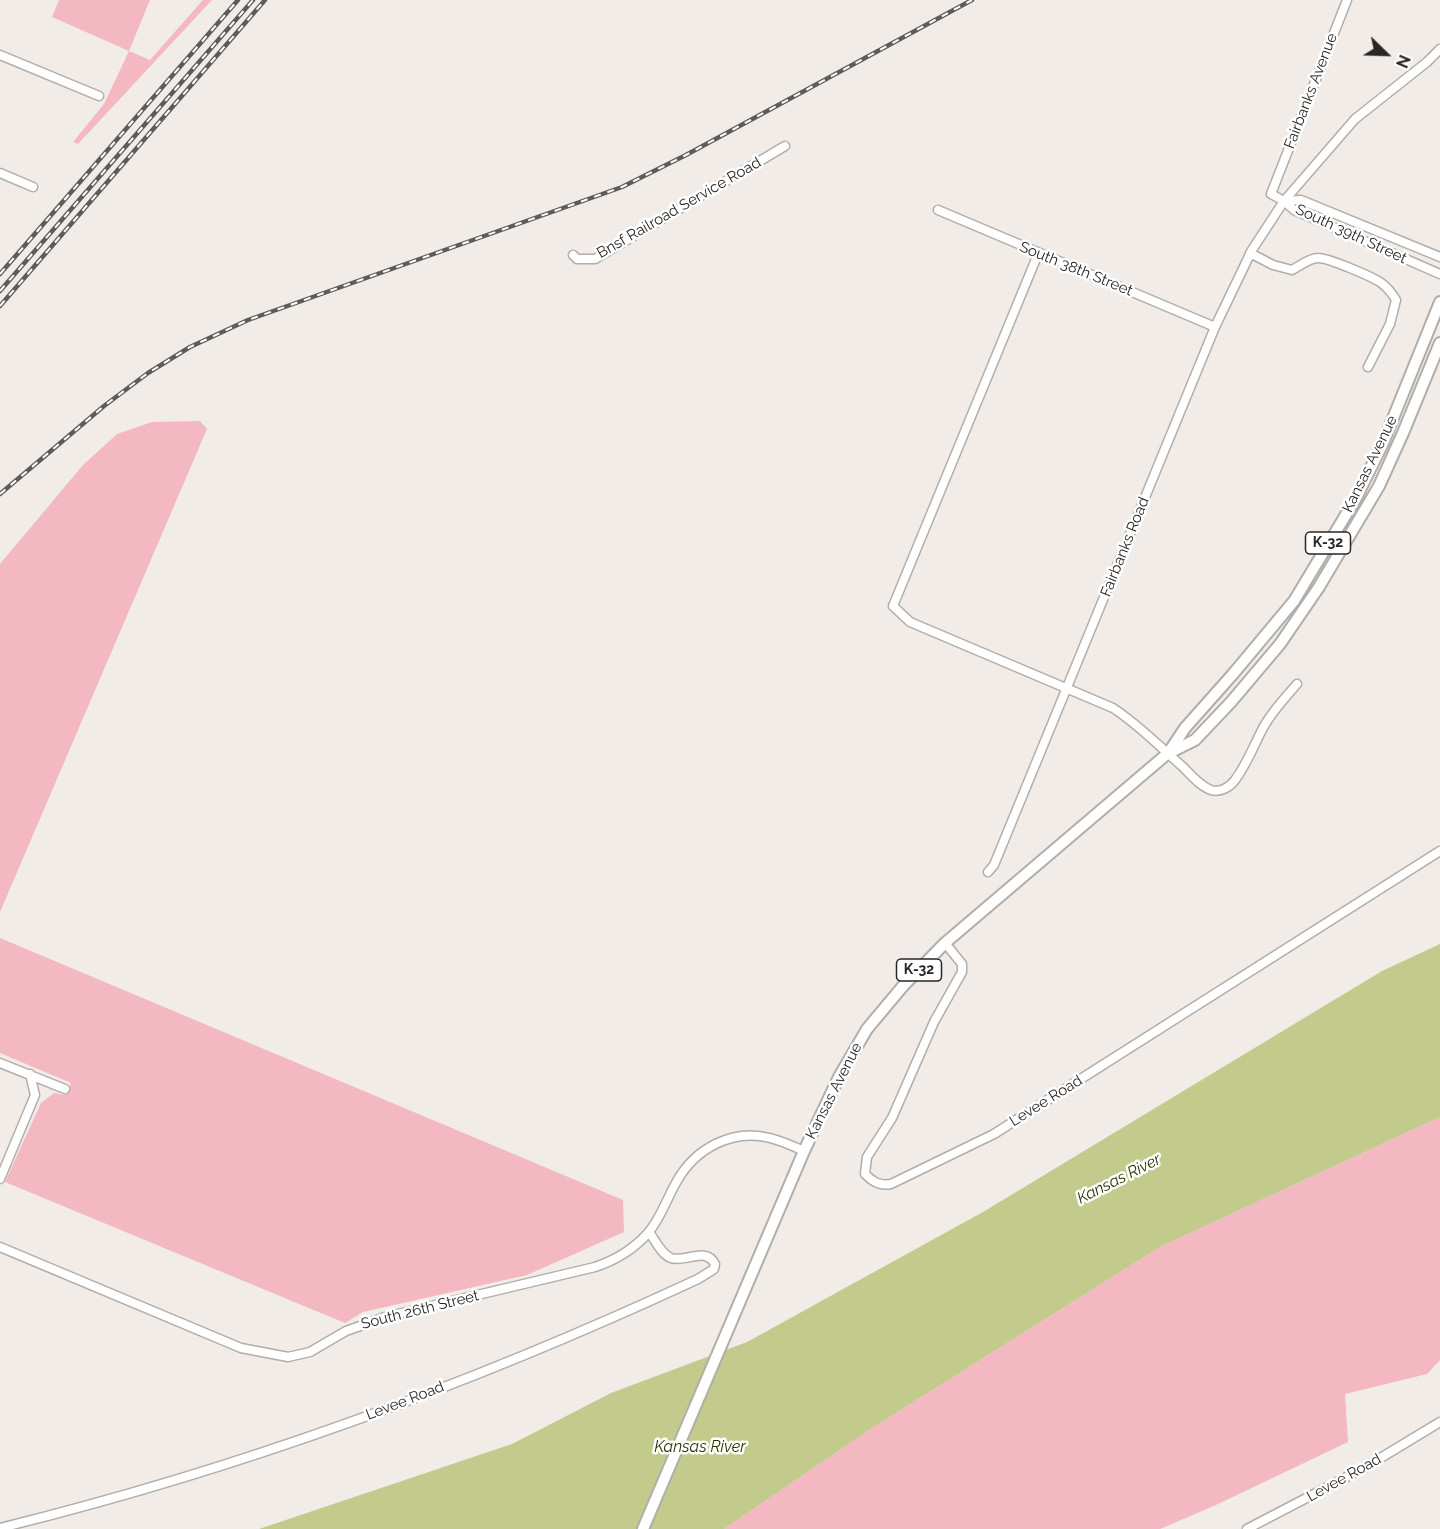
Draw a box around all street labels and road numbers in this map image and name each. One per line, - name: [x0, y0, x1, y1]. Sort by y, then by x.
- street label: Fairbanks Avenue: [1281, 31, 1341, 151]
- street label: Bnsf Railroad Service Road: [594, 154, 764, 262]
- street label: South 39th Street: [1293, 200, 1409, 268]
- street label: South 38th Street: [1017, 238, 1135, 300]
- street label: Kansas Avenue: [1339, 413, 1401, 515]
- street label: Fairbanks Road: [1097, 495, 1153, 599]
- road number: K-32: [1306, 532, 1350, 554]
- road number: K-32: [896, 959, 942, 981]
- street label: Kansas Avenue: [802, 1040, 866, 1142]
- street label: Levee Road: [1006, 1072, 1086, 1130]
- street label: South 26th Street: [359, 1287, 481, 1333]
- street label: Levee Road: [363, 1378, 447, 1424]
- street label: Levee Road: [1304, 1450, 1384, 1506]

